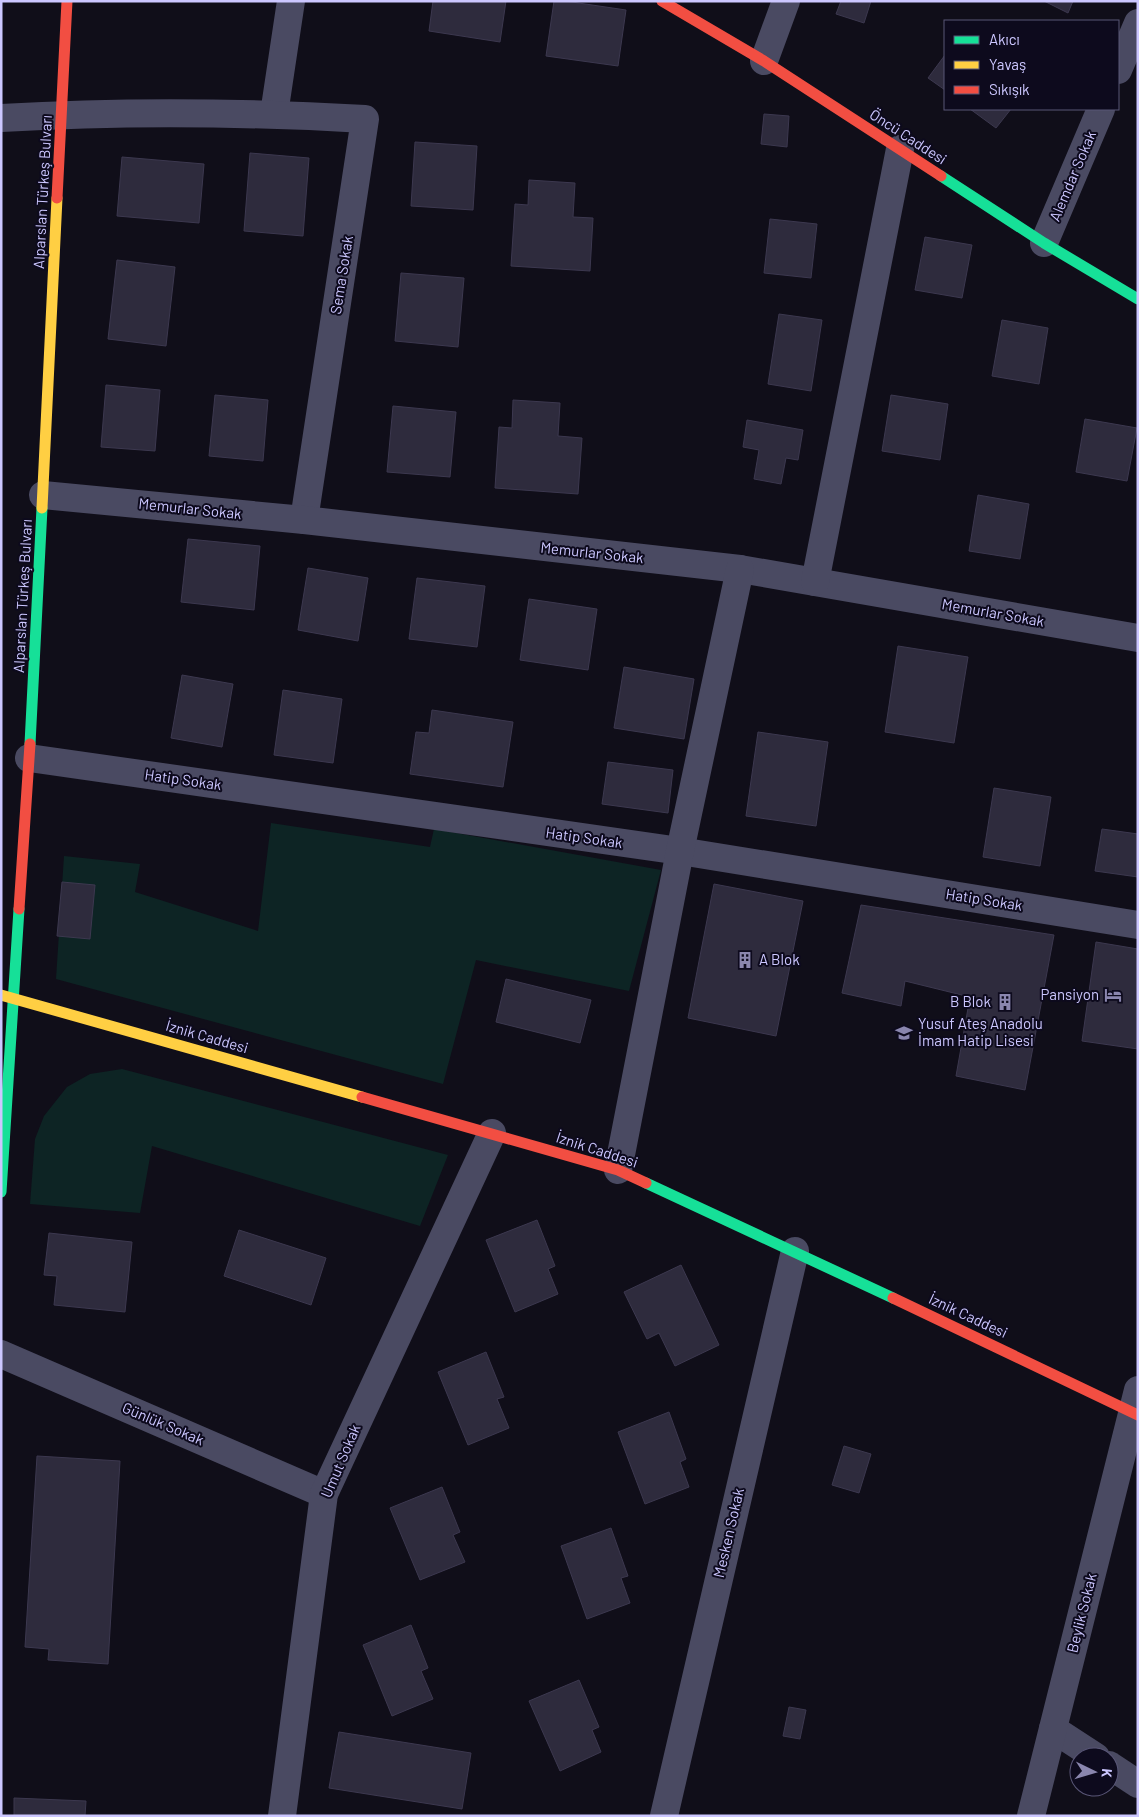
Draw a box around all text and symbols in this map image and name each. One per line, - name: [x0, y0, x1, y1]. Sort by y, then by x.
- legend: [944, 20, 1119, 110]
- text: Akıcı: [989, 30, 1020, 48]
- text: Yavaş: [989, 55, 1026, 73]
- text: Sıkışık: [989, 80, 1030, 98]
- street label: Öncü Caddesi: [867, 105, 950, 168]
- street label: Alparslan Türkeş Bulvarı: [29, 115, 55, 269]
- street label: Alemdar Sokak: [1045, 127, 1099, 224]
- street label: Sema Sokak: [326, 234, 356, 315]
- street label: Memurlar Sokak: [138, 494, 243, 522]
- street label: Alparslan Türkeş Bulvarı: [9, 519, 35, 673]
- street label: Memurlar Sokak: [540, 538, 645, 566]
- street label: Memurlar Sokak: [941, 594, 1046, 630]
- street label: Hatip Sokak: [144, 765, 223, 793]
- street label: Hatip Sokak: [545, 823, 624, 851]
- street label: Hatip Sokak: [944, 884, 1024, 914]
- building icon: A Blok: [735, 950, 755, 970]
- place label: A Blok: [759, 950, 800, 968]
- place label: Pansiyon: [1040, 985, 1099, 1003]
- hotel icon: Pansiyon: [1103, 985, 1123, 1005]
- place label: B Blok: [950, 992, 991, 1010]
- building icon: B Blok: [995, 992, 1015, 1012]
- place label: Yusuf Ateş Anadolu İmam Hatip Lisesi: [918, 1014, 1043, 1049]
- street label: İznik Caddesi: [164, 1016, 251, 1056]
- school or university icon: Yusuf Ateş Anadolu İmam Hatip Lisesi: [894, 1023, 914, 1043]
- street label: İznik Caddesi: [554, 1127, 640, 1171]
- street label: İznik Caddesi: [926, 1289, 1011, 1341]
- street label: Günlük Sokak: [120, 1398, 207, 1449]
- street label: Umut Sokak: [317, 1421, 364, 1500]
- street label: Mesken Sokak: [709, 1486, 747, 1579]
- street label: Beylik Sokak: [1062, 1571, 1100, 1654]
- north arrow: [1069, 1747, 1119, 1797]
- text: K: [1099, 1768, 1116, 1779]

